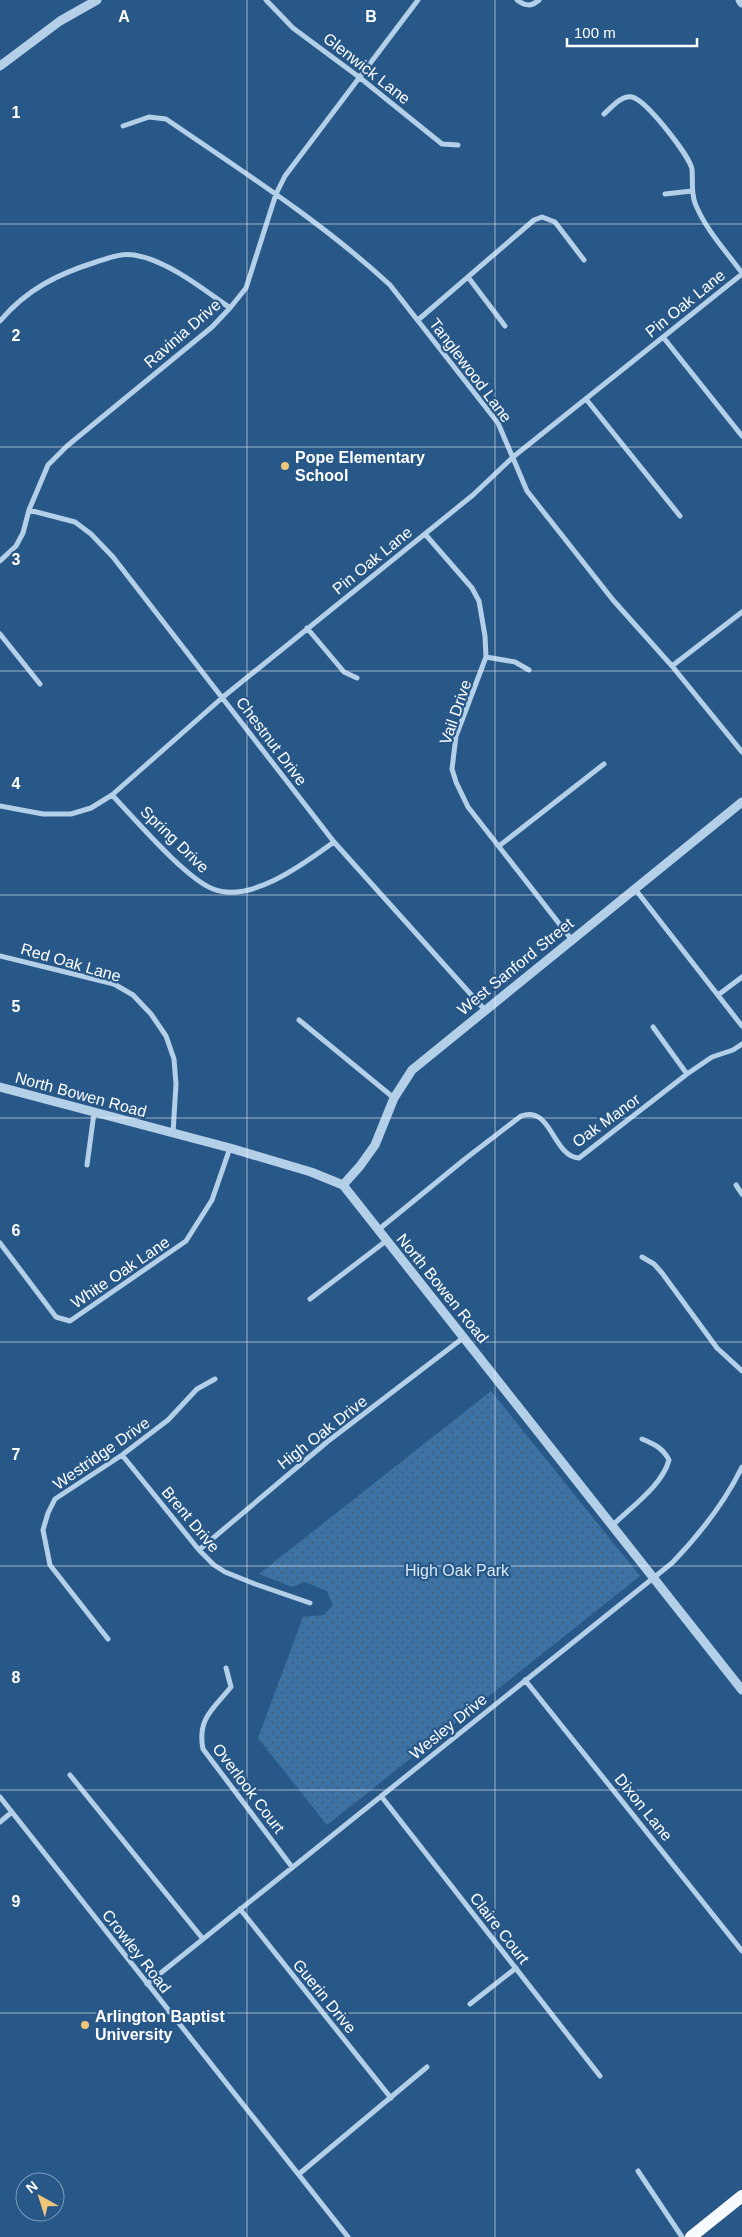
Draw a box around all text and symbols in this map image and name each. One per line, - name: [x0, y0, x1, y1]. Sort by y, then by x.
- text: A: [118, 8, 130, 25]
- text: B: [365, 8, 377, 25]
- scale bar: [567, 15, 697, 47]
- text: 100 m: [574, 24, 616, 41]
- street label: Glenwick Lane: [320, 29, 413, 107]
- text: 1: [12, 104, 21, 121]
- street label: Pin Oak Lane: [642, 266, 728, 341]
- street label: Ravinia Drive: [141, 296, 224, 371]
- street label: Tanglewood Lane: [426, 315, 515, 426]
- text: 2: [12, 327, 21, 344]
- place label: Pope Elementary School: [295, 449, 425, 484]
- marker: Pope Elementary School: [279, 460, 291, 472]
- street label: Pin Oak Lane: [329, 523, 415, 598]
- text: 3: [12, 551, 21, 568]
- street label: Vail Drive: [436, 677, 474, 747]
- street label: Chestnut Drive: [233, 694, 310, 789]
- text: 4: [12, 775, 21, 792]
- street label: Spring Drive: [137, 803, 212, 876]
- street label: West Sanford Street: [454, 914, 577, 1018]
- street label: Red Oak Lane: [19, 940, 123, 985]
- text: 5: [12, 998, 21, 1015]
- street label: North Bowen Road: [13, 1069, 148, 1120]
- street label: Oak Manor: [569, 1090, 644, 1151]
- text: 6: [12, 1222, 21, 1239]
- street label: North Bowen Road: [393, 1230, 492, 1346]
- street label: White Oak Lane: [68, 1233, 173, 1312]
- street label: High Oak Drive: [274, 1392, 370, 1472]
- street label: Westridge Drive: [50, 1414, 153, 1493]
- text: 7: [12, 1446, 21, 1463]
- street label: Brent Drive: [158, 1483, 223, 1556]
- park label: High Oak Park: [405, 1562, 510, 1579]
- text: 8: [12, 1669, 21, 1686]
- street label: Wesley Drive: [406, 1690, 490, 1763]
- street label: Overlook Court: [209, 1740, 288, 1837]
- street label: Dixon Lane: [612, 1771, 676, 1844]
- street label: Claire Court: [467, 1889, 533, 1968]
- text: 9: [12, 1893, 21, 1910]
- street label: Crowley Road: [99, 1906, 174, 1996]
- street label: Guerin Drive: [290, 1956, 360, 2037]
- place label: Arlington Baptist University: [95, 2008, 225, 2043]
- marker: Arlington Baptist University: [79, 2019, 91, 2031]
- north arrow: [15, 2172, 65, 2222]
- text: N: [23, 2177, 41, 2196]

